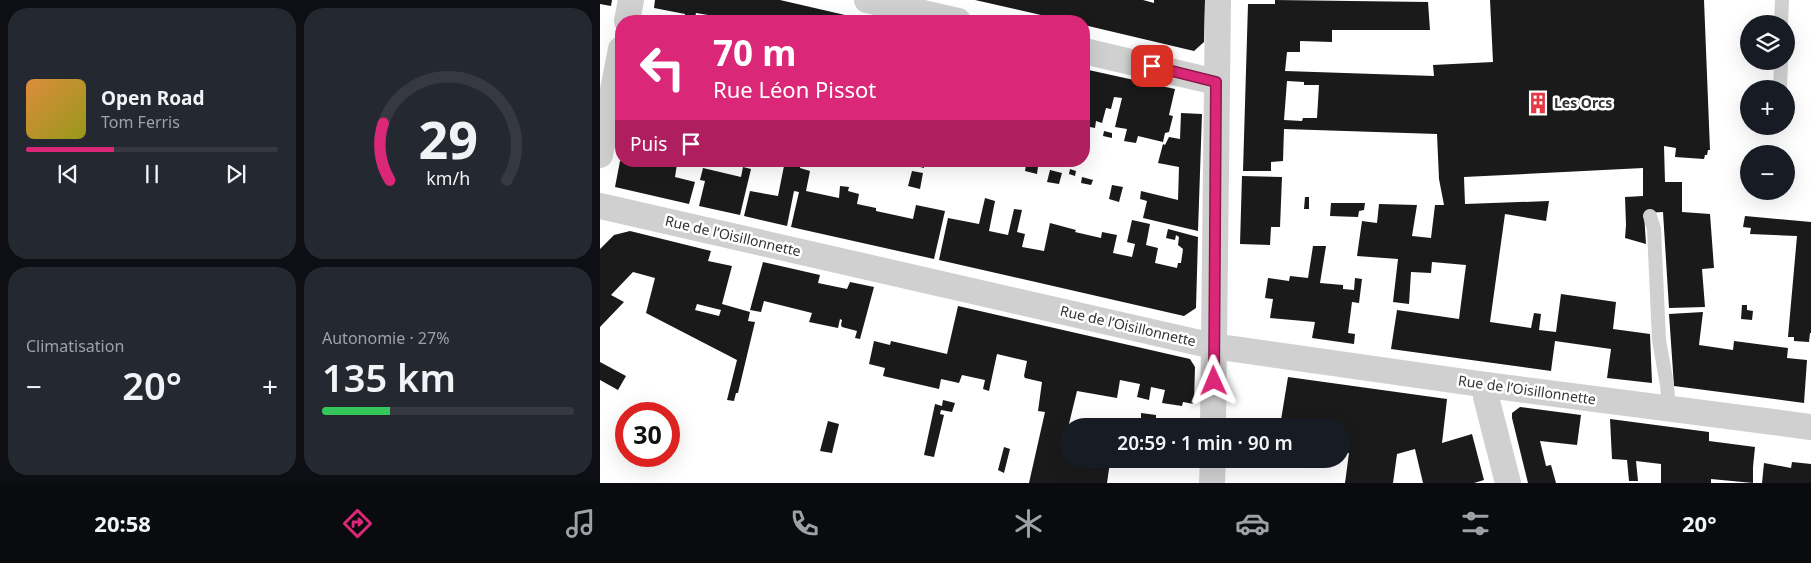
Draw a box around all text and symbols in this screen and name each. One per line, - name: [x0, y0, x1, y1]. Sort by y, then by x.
- map controls: [1740, 15, 1795, 200]
- button: layers: [1740, 15, 1795, 70]
- text: 70 m: [713, 29, 796, 76]
- icon: left: [630, 35, 695, 100]
- pin: [1131, 45, 1173, 87]
- icon: arrive: [1138, 52, 1166, 80]
- text: Rue Léon Pissot: [713, 74, 876, 104]
- button: +: [1740, 80, 1795, 135]
- text: Open Road: [101, 85, 204, 111]
- building icon: Les Orcs: [1525, 90, 1551, 116]
- place label: Les Orcs: [1554, 93, 1612, 112]
- text: 29: [418, 103, 478, 174]
- text: Tom Ferris: [101, 111, 180, 133]
- icon: arrive: [677, 130, 705, 158]
- text: Puis: [630, 131, 667, 157]
- button: −: [1740, 145, 1795, 200]
- icon: previous: [54, 160, 82, 188]
- icon: pause: [138, 160, 166, 188]
- icon: next: [222, 160, 250, 188]
- text: km/h: [426, 166, 470, 190]
- street label: Rue de l’Oisillonnette: [663, 211, 803, 260]
- street label: Rue de l’Oisillonnette: [1058, 301, 1198, 350]
- text: Autonomie · 27%: [322, 327, 449, 349]
- text: Climatisation: [26, 335, 124, 357]
- text: 135 km: [322, 351, 456, 403]
- position arrow: [1187, 354, 1239, 406]
- text: 20°: [122, 359, 182, 411]
- text: −: [26, 367, 42, 405]
- text: +: [262, 367, 278, 405]
- street label: Rue de l’Oisillonnette: [1457, 370, 1597, 409]
- speed limit sign: 30: [615, 402, 680, 467]
- text: 20:59 · 1 min · 90 m: [1117, 430, 1293, 456]
- icon: directions: [340, 506, 375, 541]
- icon: music: [563, 506, 598, 541]
- icon: phone: [787, 506, 822, 541]
- icon: climate: [1011, 506, 1046, 541]
- icon: car: [1235, 506, 1270, 541]
- icon: filters: [1458, 506, 1493, 541]
- text: 20:58: [94, 508, 151, 538]
- text: 20°: [1682, 508, 1717, 538]

